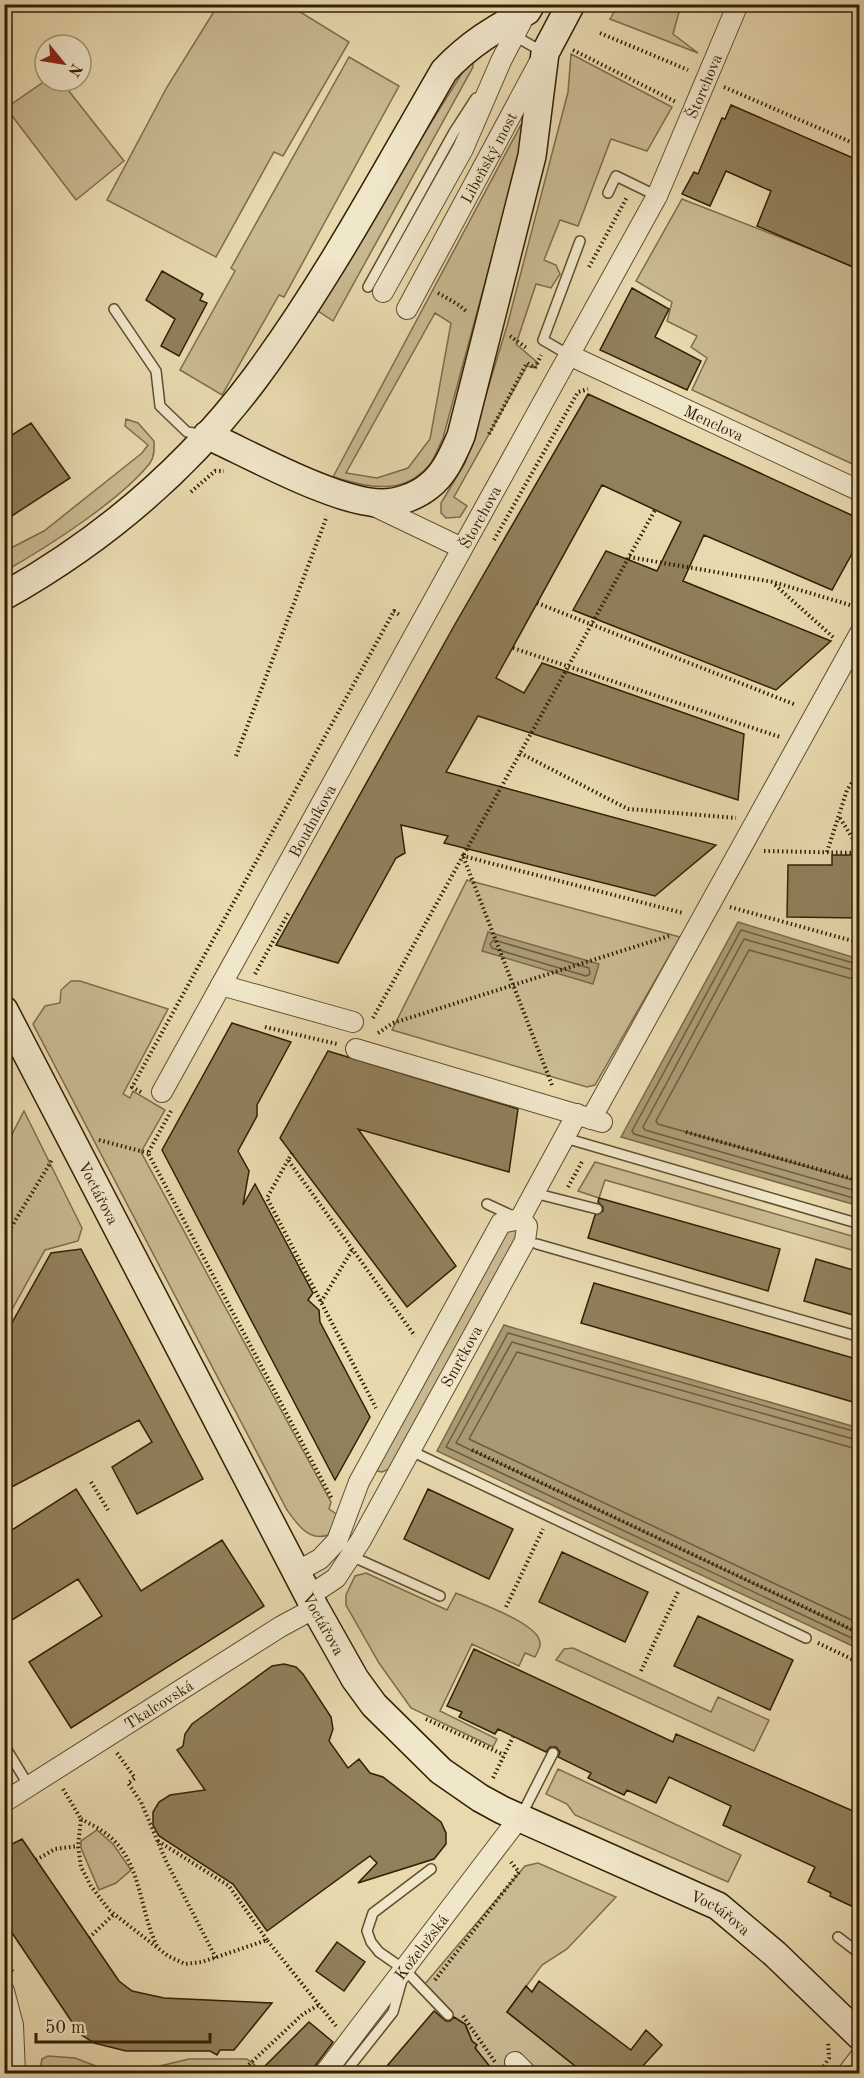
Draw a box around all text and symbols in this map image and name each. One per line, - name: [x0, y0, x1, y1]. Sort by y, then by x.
- north arrow: [33, 33, 93, 93]
- street label: Štorchova: [680, 52, 726, 122]
- text: N: [64, 60, 84, 79]
- street label: Libeňský most: [459, 110, 521, 207]
- street label: Menclova: [681, 404, 746, 445]
- street label: Štorchova: [453, 484, 505, 552]
- street label: Boudníkova: [287, 783, 340, 861]
- street label: Voctářova: [74, 1159, 120, 1228]
- street label: Smrčkova: [439, 1323, 486, 1390]
- street label: Voctářova: [299, 1591, 346, 1659]
- street label: Tkalcovská: [122, 1678, 197, 1733]
- street label: Voctářova: [687, 1889, 752, 1939]
- street label: Koželužská: [393, 1912, 452, 1984]
- scale bar: [36, 2006, 210, 2044]
- text: 50 m: [45, 2019, 85, 2037]

